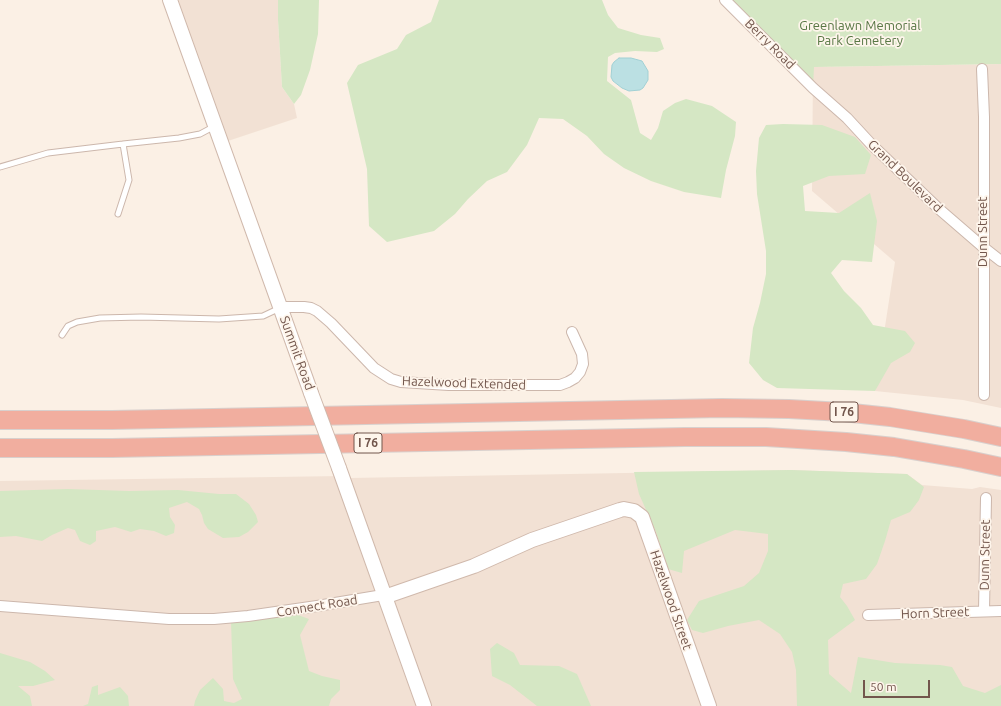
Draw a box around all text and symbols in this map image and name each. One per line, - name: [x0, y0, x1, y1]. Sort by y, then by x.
- street label: Berry Road: [742, 16, 798, 72]
- park label: Greenlawn Memorial Park Cemetery: [799, 18, 921, 49]
- street label: Grand Boulevard: [864, 136, 946, 216]
- street label: Dunn Street: [975, 197, 991, 267]
- street label: Summit Road: [276, 314, 318, 392]
- street label: Hazelwood Extended: [402, 373, 526, 393]
- road number: I 76: [830, 402, 858, 422]
- road number: I 76: [354, 433, 382, 453]
- street label: Dunn Street: [977, 520, 993, 590]
- street label: Hazelwood Street: [647, 548, 695, 652]
- street label: Connect Road: [275, 592, 359, 620]
- street label: Horn Street: [901, 604, 969, 622]
- scale bar: [865, 672, 932, 698]
- text: 50 m: [870, 680, 897, 693]

